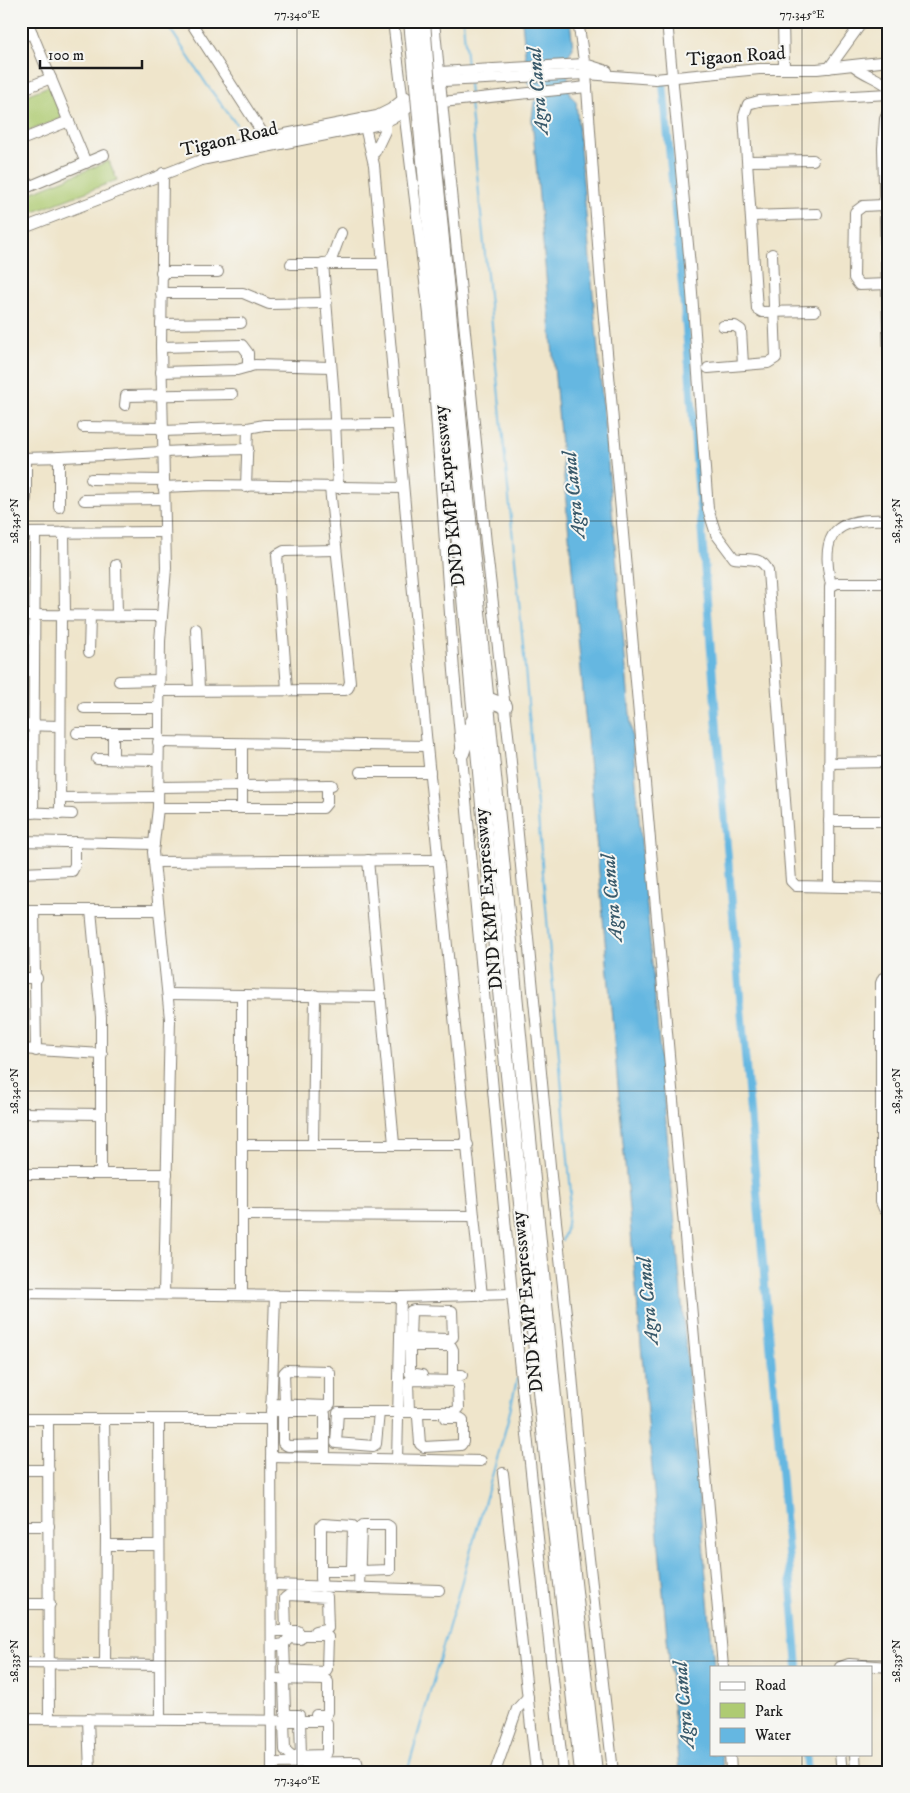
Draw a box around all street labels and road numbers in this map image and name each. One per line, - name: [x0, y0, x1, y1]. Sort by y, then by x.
- street label: Tigaon Road: [686, 42, 787, 71]
- street label: Tigaon Road: [178, 117, 281, 162]
- street label: DND KMP Expressway: [428, 403, 470, 588]
- street label: DND KMP Expressway: [469, 806, 508, 991]
- street label: DND KMP Expressway: [506, 1209, 548, 1394]

